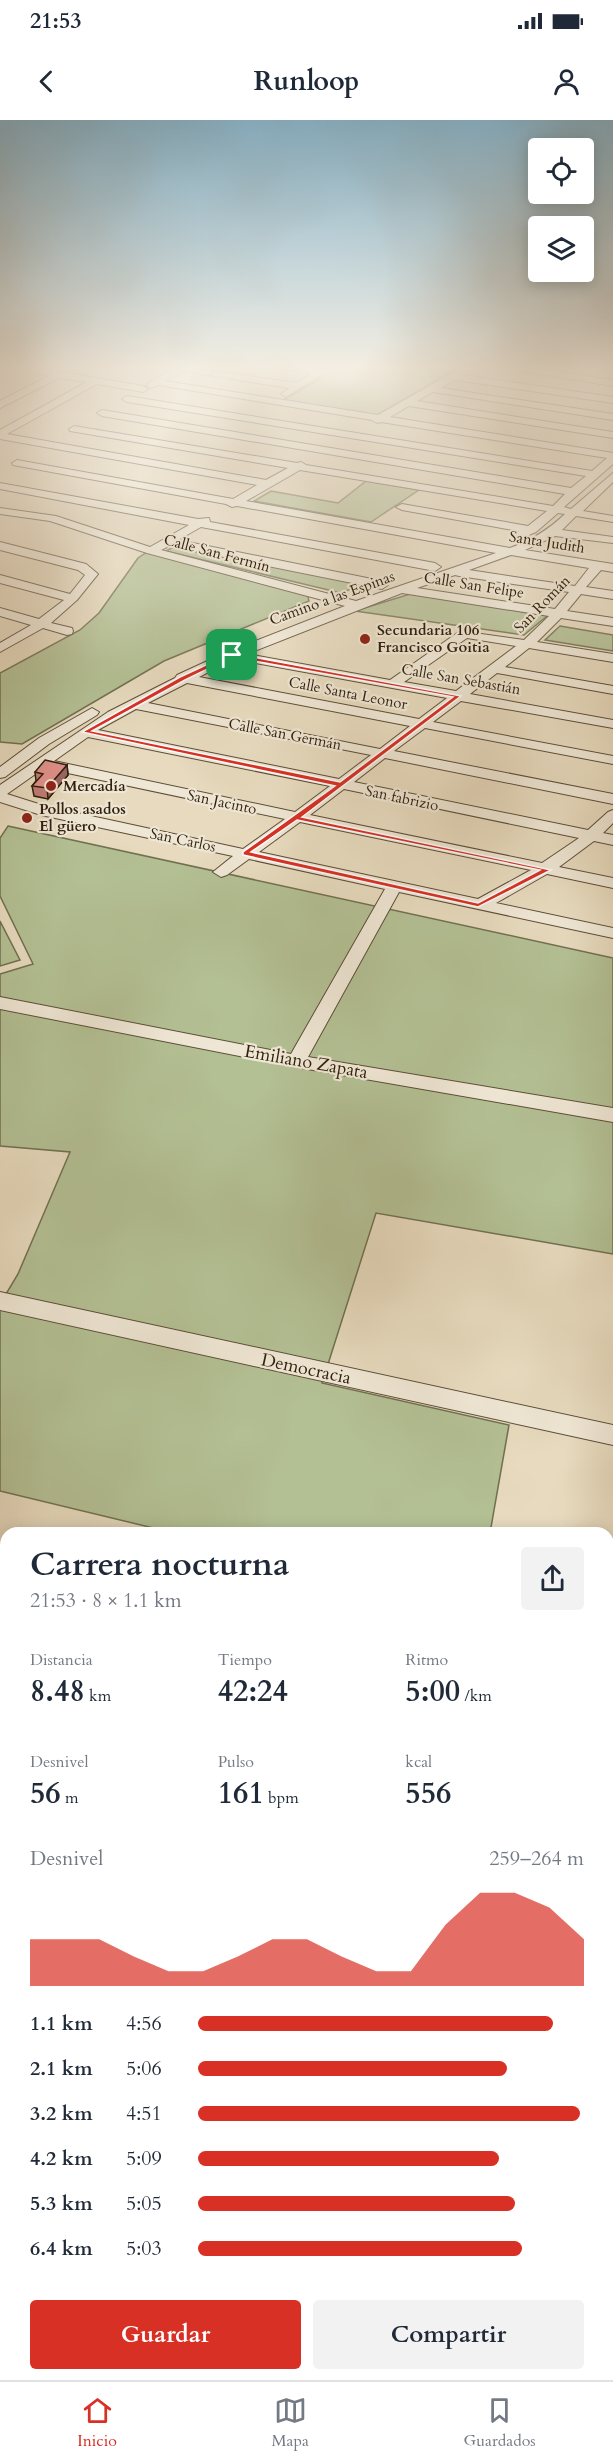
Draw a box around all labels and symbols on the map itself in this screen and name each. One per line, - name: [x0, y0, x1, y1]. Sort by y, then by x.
- street label: Santa Judith: [508, 526, 587, 558]
- street label: Calle San Fermín: [162, 529, 273, 577]
- street label: Camino a las Espinas: [267, 566, 397, 630]
- street label: Calle San Felipe: [422, 567, 526, 603]
- street label: San Román: [510, 571, 575, 637]
- place label: Secundaria 106 Francisco Goitia: [377, 620, 490, 657]
- pin: [206, 629, 257, 680]
- marker: Secundaria 106 Francisco Goitia: [358, 632, 372, 646]
- street label: Calle San Sebastián: [400, 659, 523, 699]
- street label: Calle Santa Leonor: [287, 672, 409, 714]
- street label: Calle San Germán: [227, 713, 344, 755]
- place label: Mercadía: [63, 776, 126, 796]
- marker: Mercadía: [44, 779, 58, 793]
- street label: San fabrizio: [364, 780, 440, 816]
- street label: San Jacinto: [185, 785, 259, 819]
- place label: Pollos asados El güero: [39, 799, 126, 836]
- marker: Pollos asados El güero: [20, 811, 34, 825]
- street label: San Carlos: [148, 823, 218, 857]
- street label: Emiliano Zapata: [242, 1039, 370, 1085]
- street label: Democracia: [259, 1347, 353, 1391]

